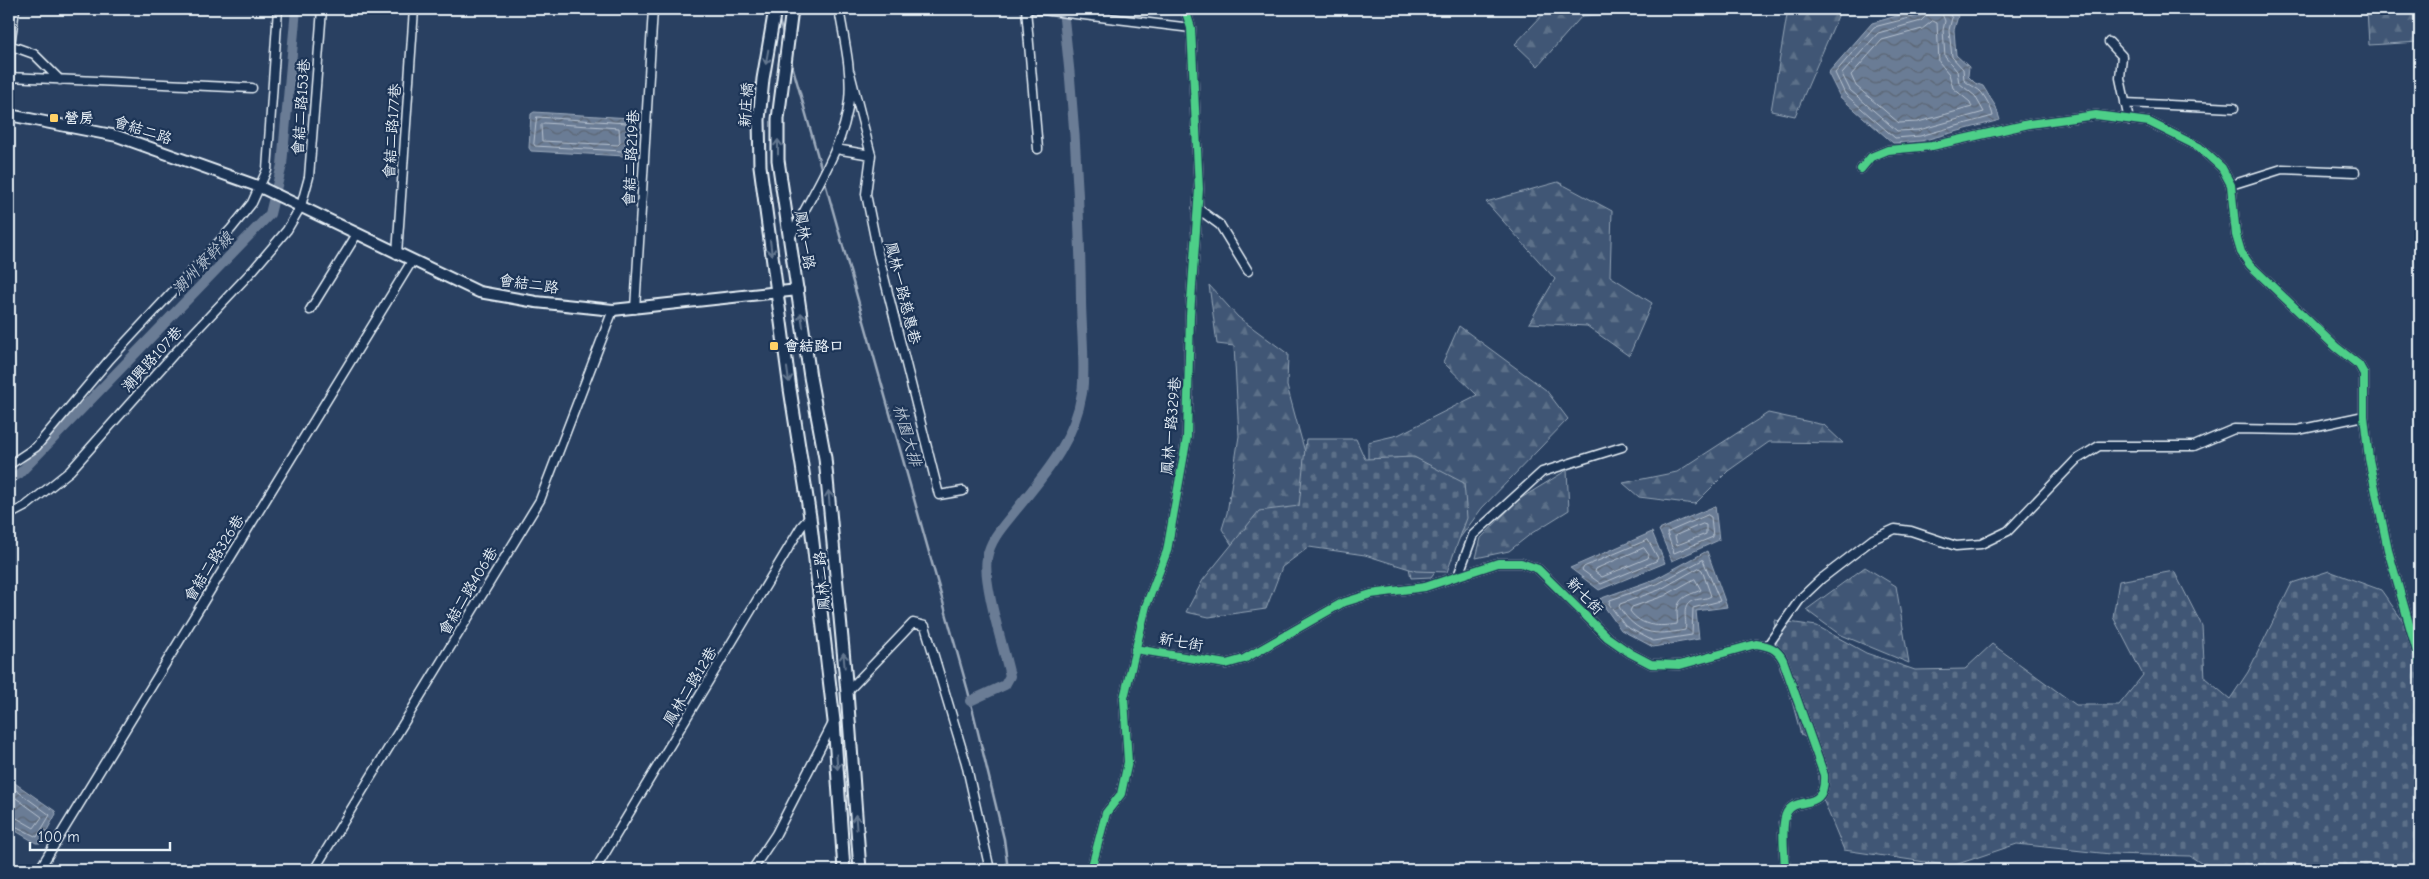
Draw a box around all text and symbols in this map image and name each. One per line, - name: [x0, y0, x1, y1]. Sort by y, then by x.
- one-way arrow: [761, 48, 771, 64]
- street label: 會結二路153巷: [289, 58, 313, 156]
- street label: 新庄橋: [735, 82, 757, 128]
- street label: 會結二路177巷: [380, 83, 404, 179]
- place label: 營房: [64, 109, 94, 127]
- street label: 會結二路219巷: [619, 109, 643, 207]
- marker: 營房: [48, 112, 60, 124]
- street label: 會結二路: [112, 112, 174, 148]
- one-way arrow: [773, 139, 783, 156]
- street label: 鳳林一路: [791, 209, 819, 271]
- water label: 潮州寮幹線: [168, 228, 238, 299]
- one-way arrow: [766, 239, 776, 255]
- street label: 鳳林一路慈惠巷: [882, 240, 924, 346]
- street label: 會結二路: [498, 271, 560, 297]
- one-way arrow: [797, 312, 807, 328]
- street label: 潮興路107巷: [118, 322, 186, 396]
- place label: 會結路口: [784, 337, 844, 355]
- marker: 會結路口: [768, 340, 780, 352]
- one-way arrow: [784, 367, 794, 383]
- street label: 鳳林一路329巷: [1158, 376, 1184, 476]
- water label: 林園大排: [890, 402, 925, 470]
- one-way arrow: [824, 490, 834, 506]
- street label: 會結二路326巷: [180, 511, 248, 605]
- street label: 會結二路406巷: [435, 544, 501, 638]
- street label: 鳳林二路: [810, 550, 834, 612]
- street label: 新七街: [1563, 574, 1607, 618]
- street label: 新七街: [1157, 629, 1205, 655]
- street label: 鳳林二路12巷: [659, 643, 721, 729]
- one-way arrow: [840, 652, 849, 668]
- one-way arrow: [832, 754, 841, 770]
- one-way arrow: [852, 814, 861, 830]
- scale bar: [30, 819, 170, 851]
- text: 100 m: [38, 828, 80, 846]

